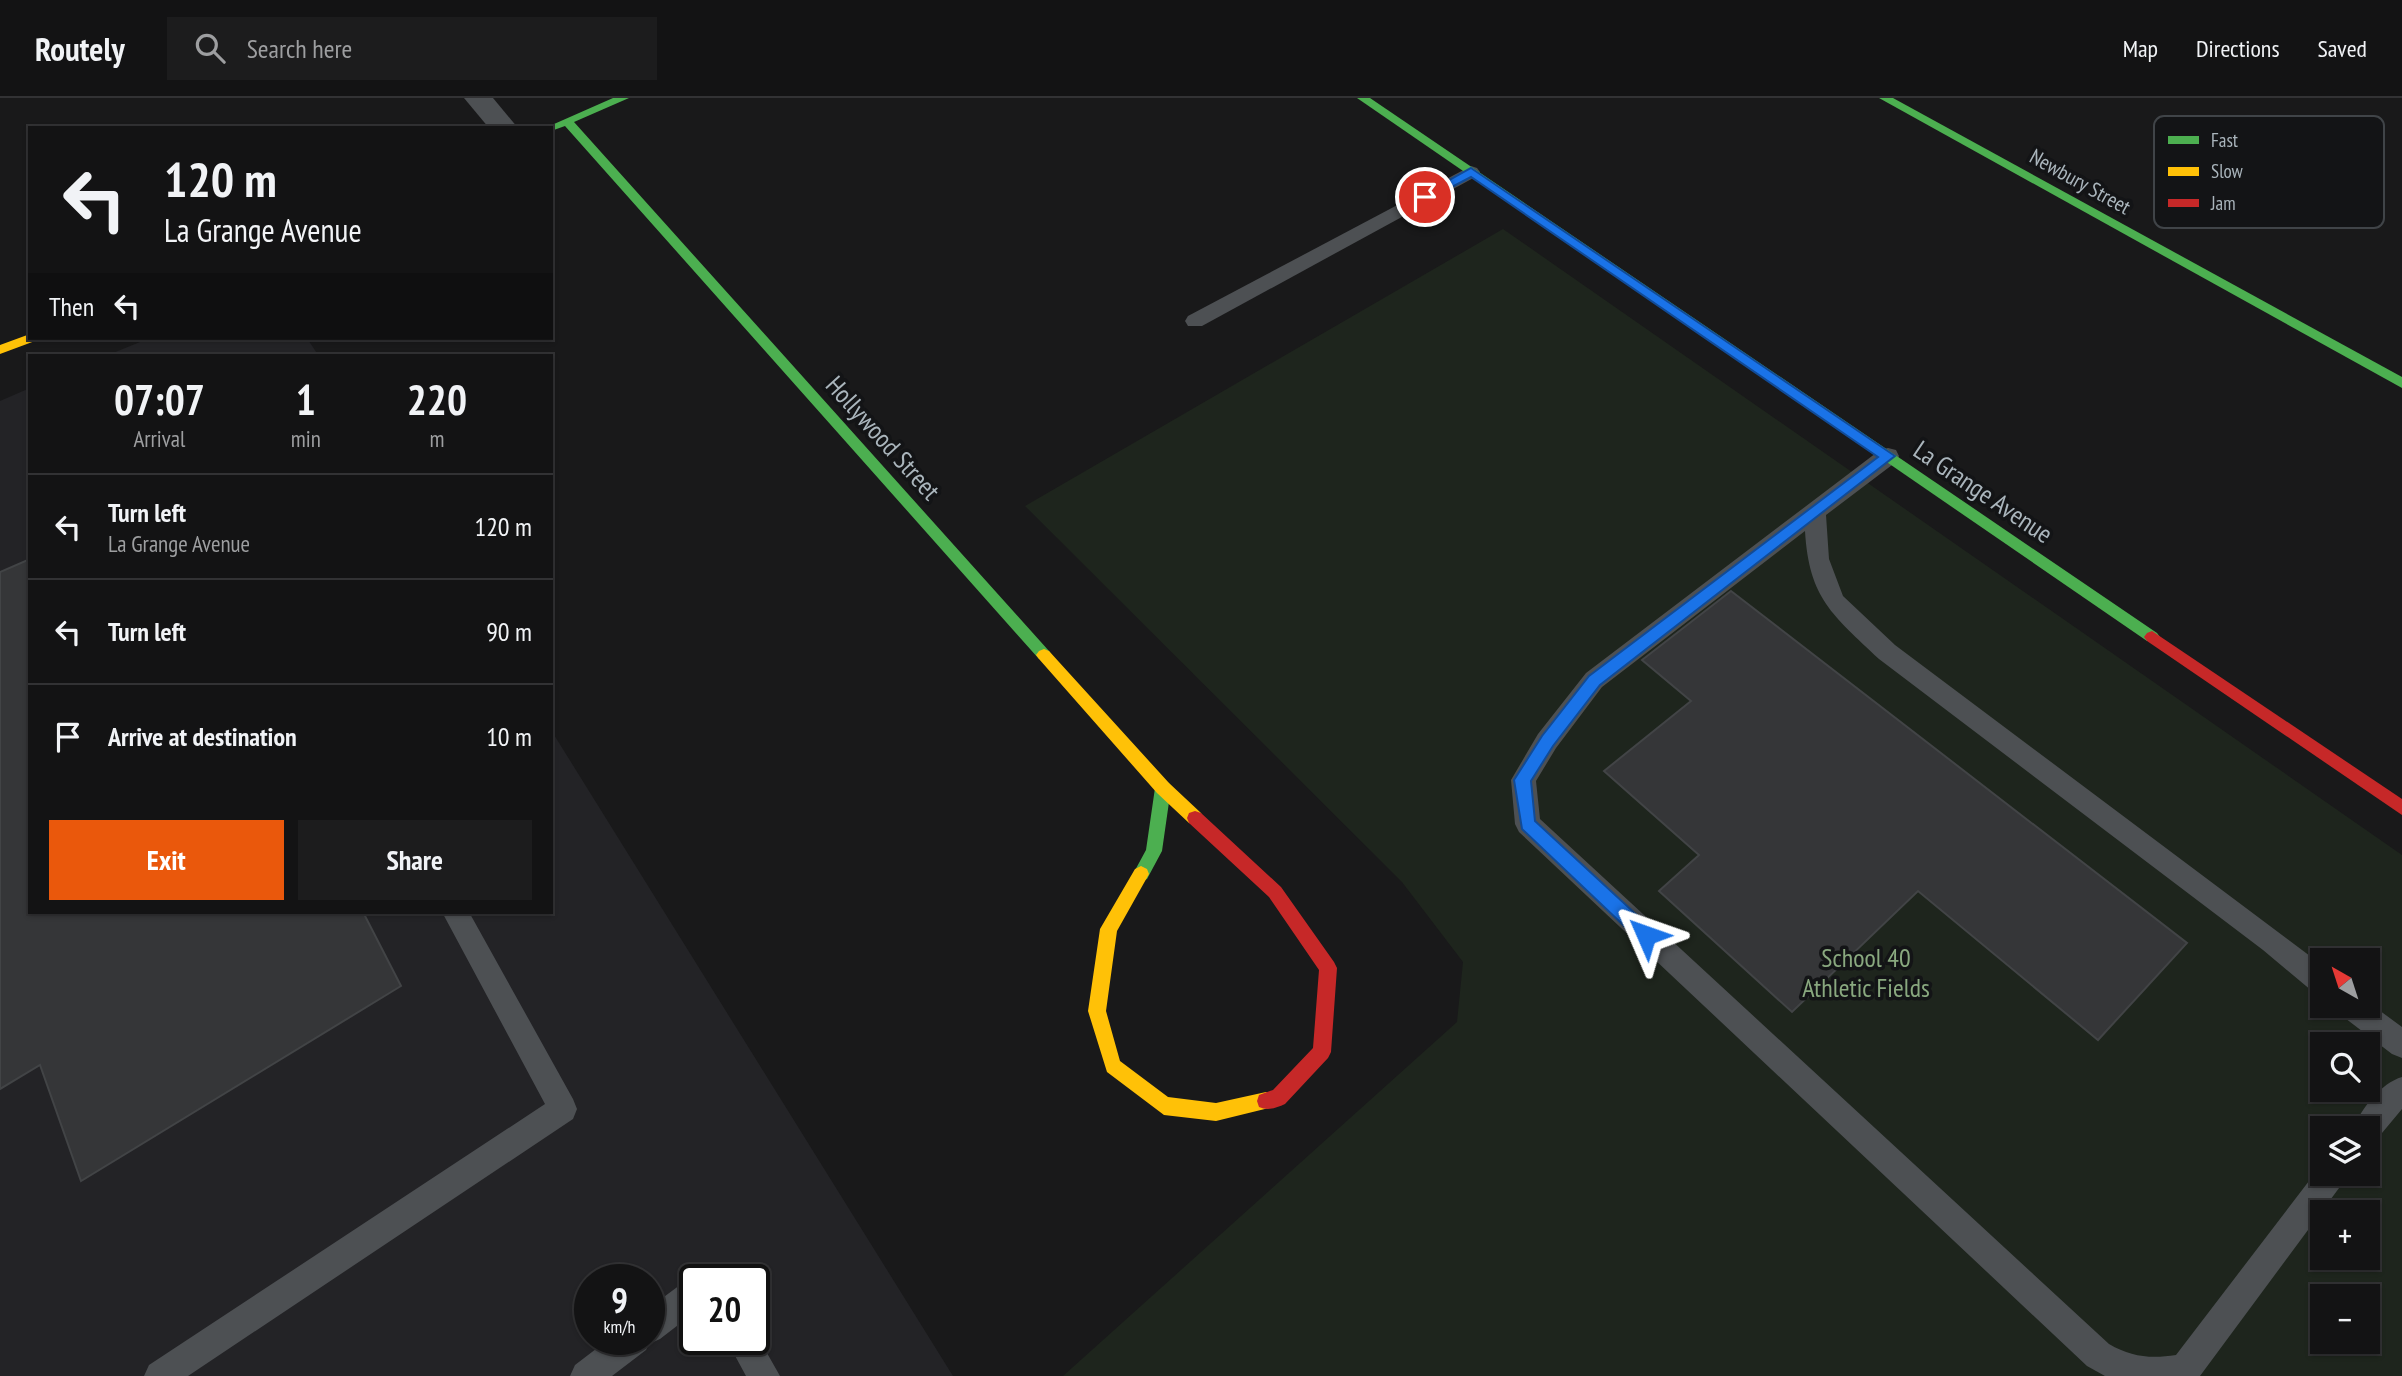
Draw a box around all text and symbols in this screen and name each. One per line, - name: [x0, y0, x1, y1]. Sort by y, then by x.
- search box: [167, 17, 657, 80]
- text: Routely: [35, 27, 125, 70]
- icon: search: [191, 29, 229, 67]
- text: Search here: [247, 32, 352, 65]
- text: Map: [2123, 33, 2158, 64]
- text: Directions: [2196, 33, 2280, 64]
- text: Saved: [2318, 33, 2367, 64]
- legend: [2154, 116, 2384, 228]
- text: Fast: [2211, 128, 2239, 152]
- street label: Newbury Street: [2025, 143, 2136, 220]
- text: 120 m: [164, 147, 277, 211]
- icon: left: [49, 154, 140, 245]
- text: Slow: [2211, 159, 2244, 183]
- pin: [1395, 167, 1455, 227]
- icon: arrive: [1406, 178, 1444, 216]
- text: Jam: [2210, 191, 2236, 215]
- text: La Grange Avenue: [164, 209, 362, 251]
- icon: left: [108, 287, 146, 325]
- text: Then: [49, 290, 94, 323]
- street label: Hollywood Street: [819, 369, 948, 506]
- text: 07:07: [114, 372, 205, 427]
- text: 1: [296, 372, 316, 427]
- text: 220: [407, 372, 467, 427]
- text: Arrival: [133, 424, 185, 453]
- text: min: [291, 424, 321, 453]
- text: m: [429, 424, 444, 453]
- street label: La Grange Avenue: [1907, 433, 2059, 550]
- text: Turn left: [108, 496, 186, 529]
- icon: left: [49, 508, 87, 546]
- text: 120 m: [474, 510, 532, 543]
- text: La Grange Avenue: [108, 529, 250, 558]
- icon: left: [49, 613, 87, 651]
- text: Turn left: [108, 615, 186, 648]
- text: 90 m: [486, 615, 532, 648]
- icon: arrive: [49, 718, 87, 756]
- text: Arrive at destination: [108, 720, 297, 753]
- text: 10 m: [486, 720, 532, 753]
- button: Exit: [49, 820, 284, 900]
- button: Share: [298, 820, 532, 900]
- position arrow: [1609, 898, 1683, 972]
- park label: School 40 Athletic Fields: [1802, 941, 1930, 1004]
- north arrow: [2310, 948, 2380, 1018]
- map controls: [2310, 948, 2380, 1354]
- button: search: [2310, 1032, 2380, 1102]
- button: layers: [2310, 1116, 2380, 1186]
- button: +: [2310, 1200, 2380, 1270]
- speed limit sign: 20: [679, 1264, 770, 1355]
- text: 9: [611, 1277, 628, 1323]
- button: −: [2310, 1284, 2380, 1354]
- text: km/h: [604, 1315, 635, 1338]

